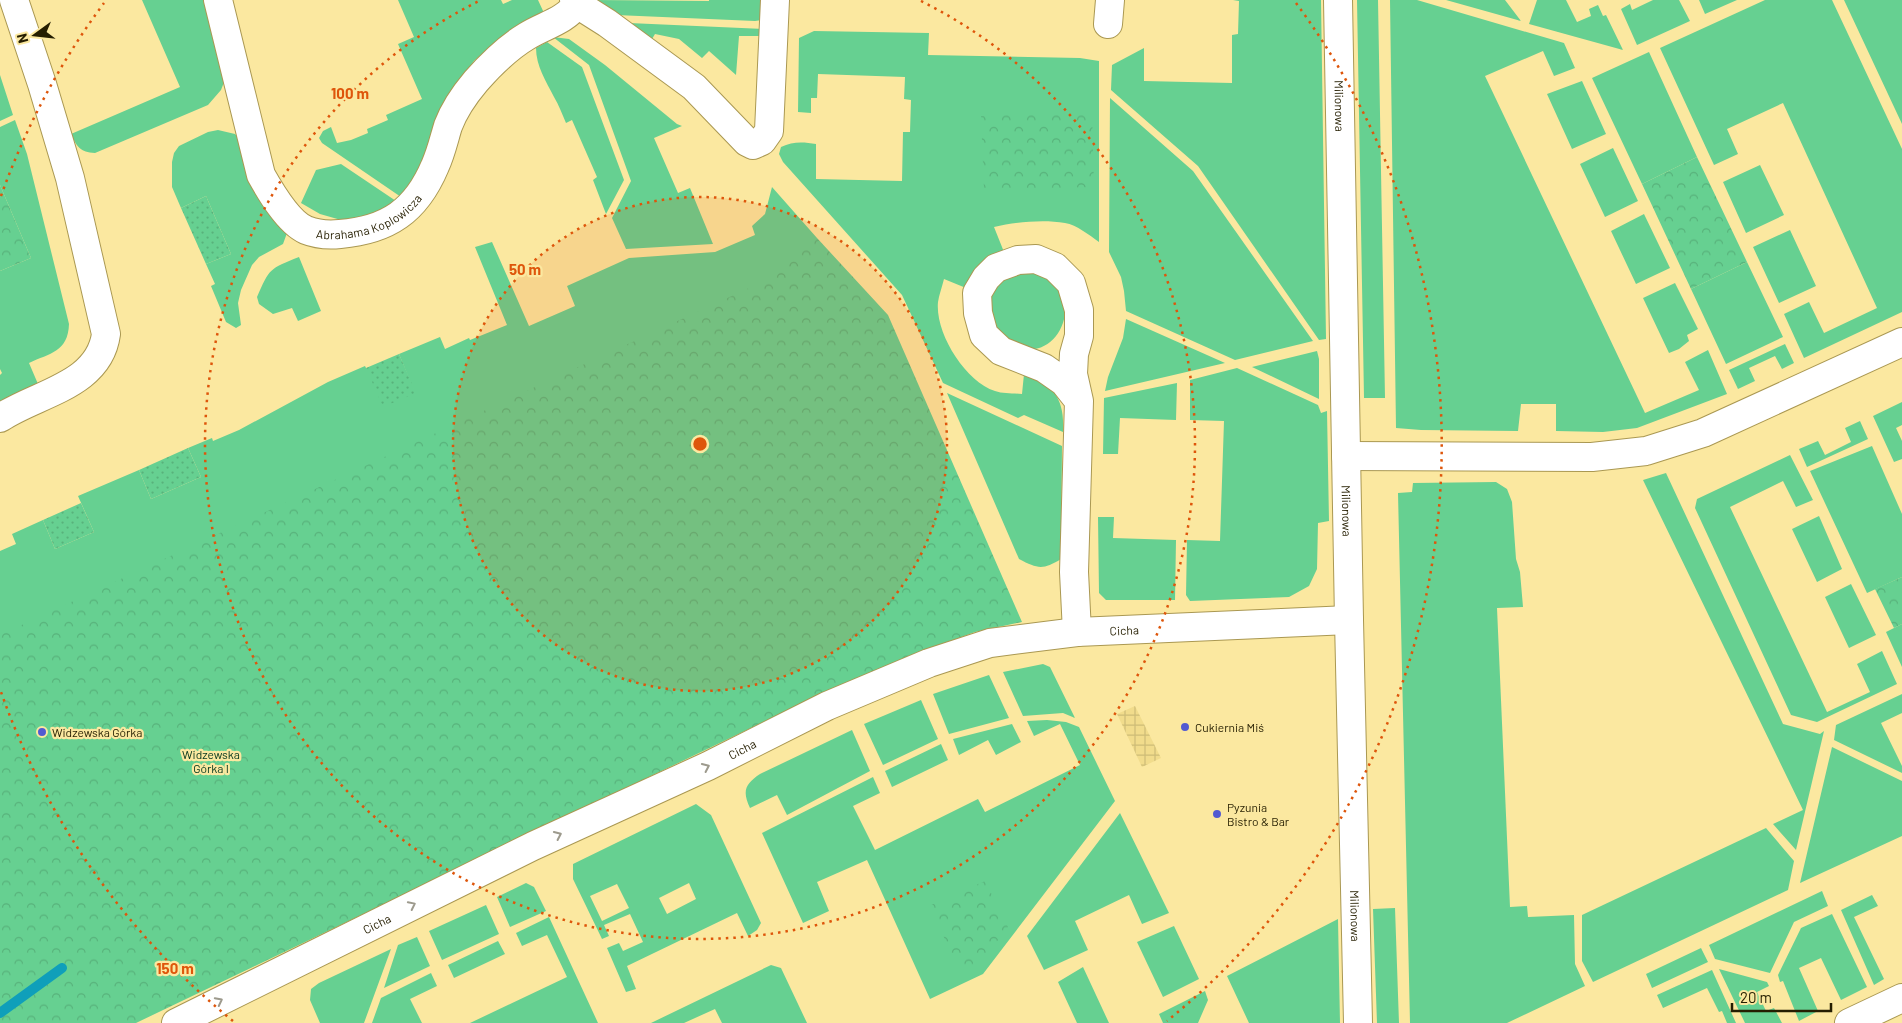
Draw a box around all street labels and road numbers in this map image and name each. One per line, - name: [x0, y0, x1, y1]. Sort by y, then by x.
- street label: Milionowa: [1332, 80, 1347, 132]
- street label: Abrahama Koplowicza: [315, 191, 424, 241]
- street label: Milionowa: [1340, 485, 1355, 537]
- street label: Cicha: [1109, 622, 1139, 638]
- street label: Cicha: [726, 736, 758, 762]
- street label: Milionowa: [1348, 890, 1363, 942]
- street label: Cicha: [360, 911, 393, 936]

